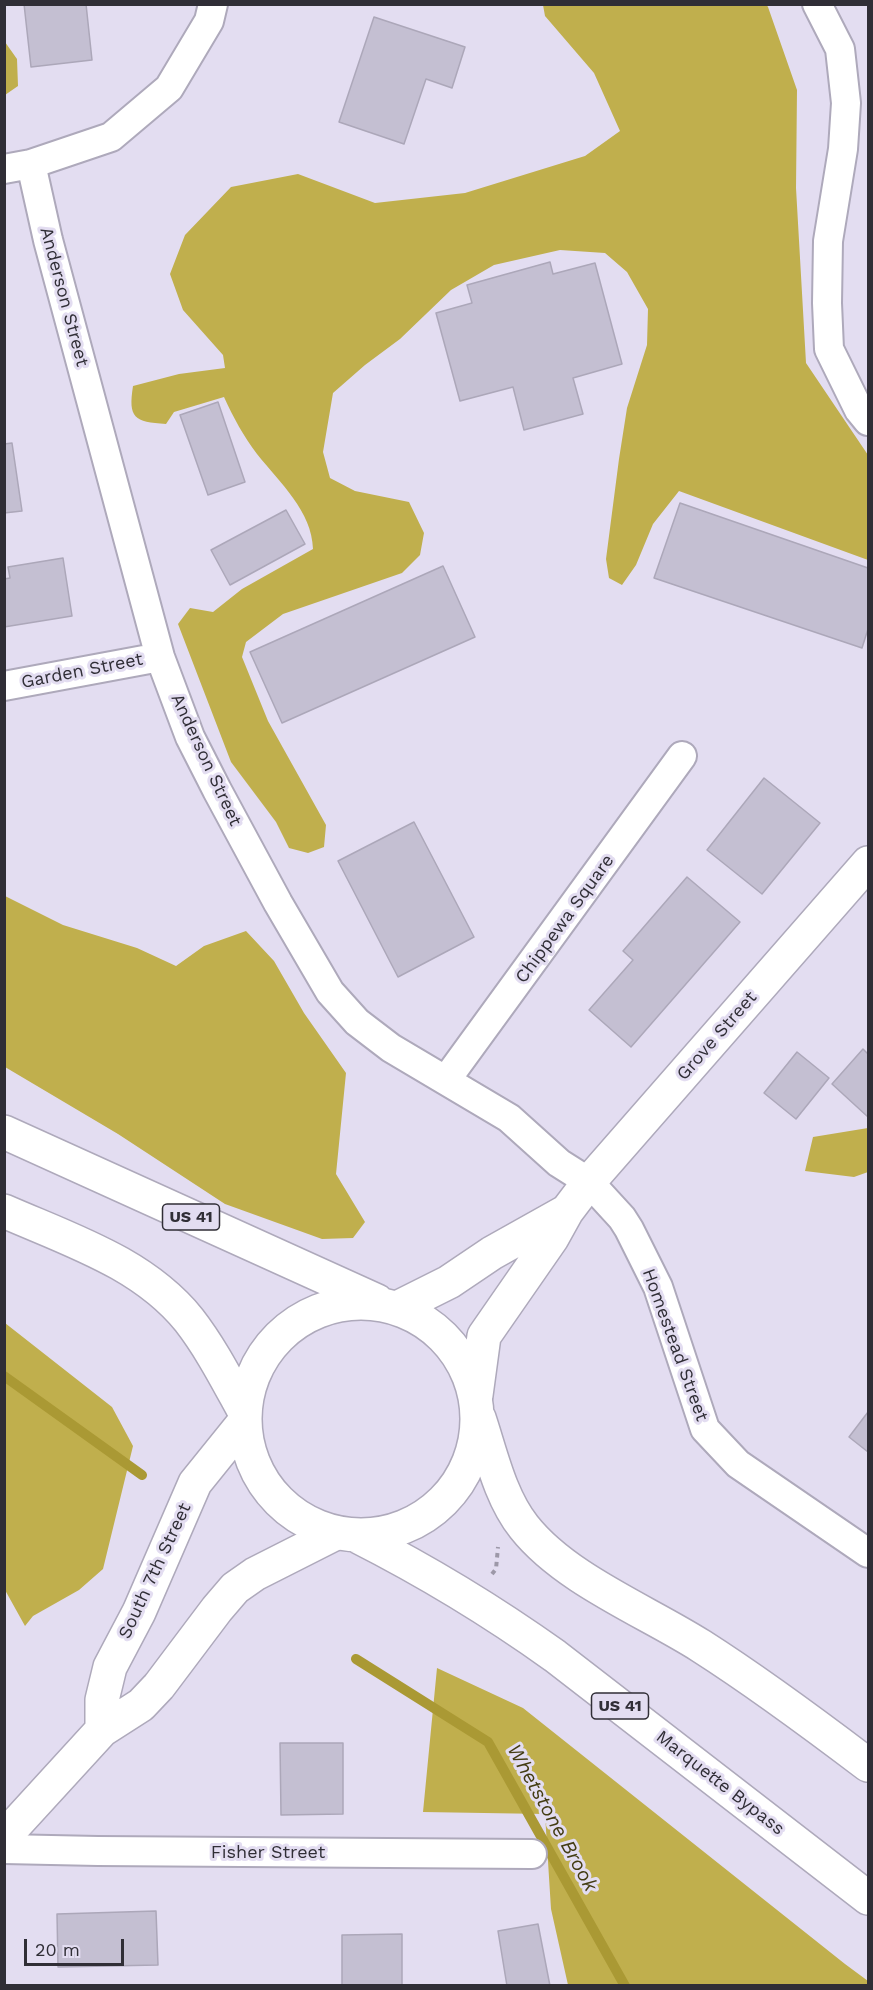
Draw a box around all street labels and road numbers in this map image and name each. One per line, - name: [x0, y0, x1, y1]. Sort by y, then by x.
- street label: Anderson Street: [35, 225, 93, 369]
- street label: Garden Street: [19, 649, 145, 693]
- street label: Anderson Street: [166, 690, 246, 830]
- street label: Chippewa Square: [511, 850, 619, 988]
- street label: Grove Street: [672, 987, 762, 1085]
- road number: US 41: [162, 1204, 219, 1230]
- street label: Homestead Street: [637, 1266, 713, 1424]
- street label: South 7th Street: [114, 1500, 196, 1642]
- road number: US 41: [592, 1693, 648, 1719]
- street label: Marquette Bypass: [652, 1726, 788, 1840]
- street label: Fisher Street: [211, 1842, 325, 1864]

